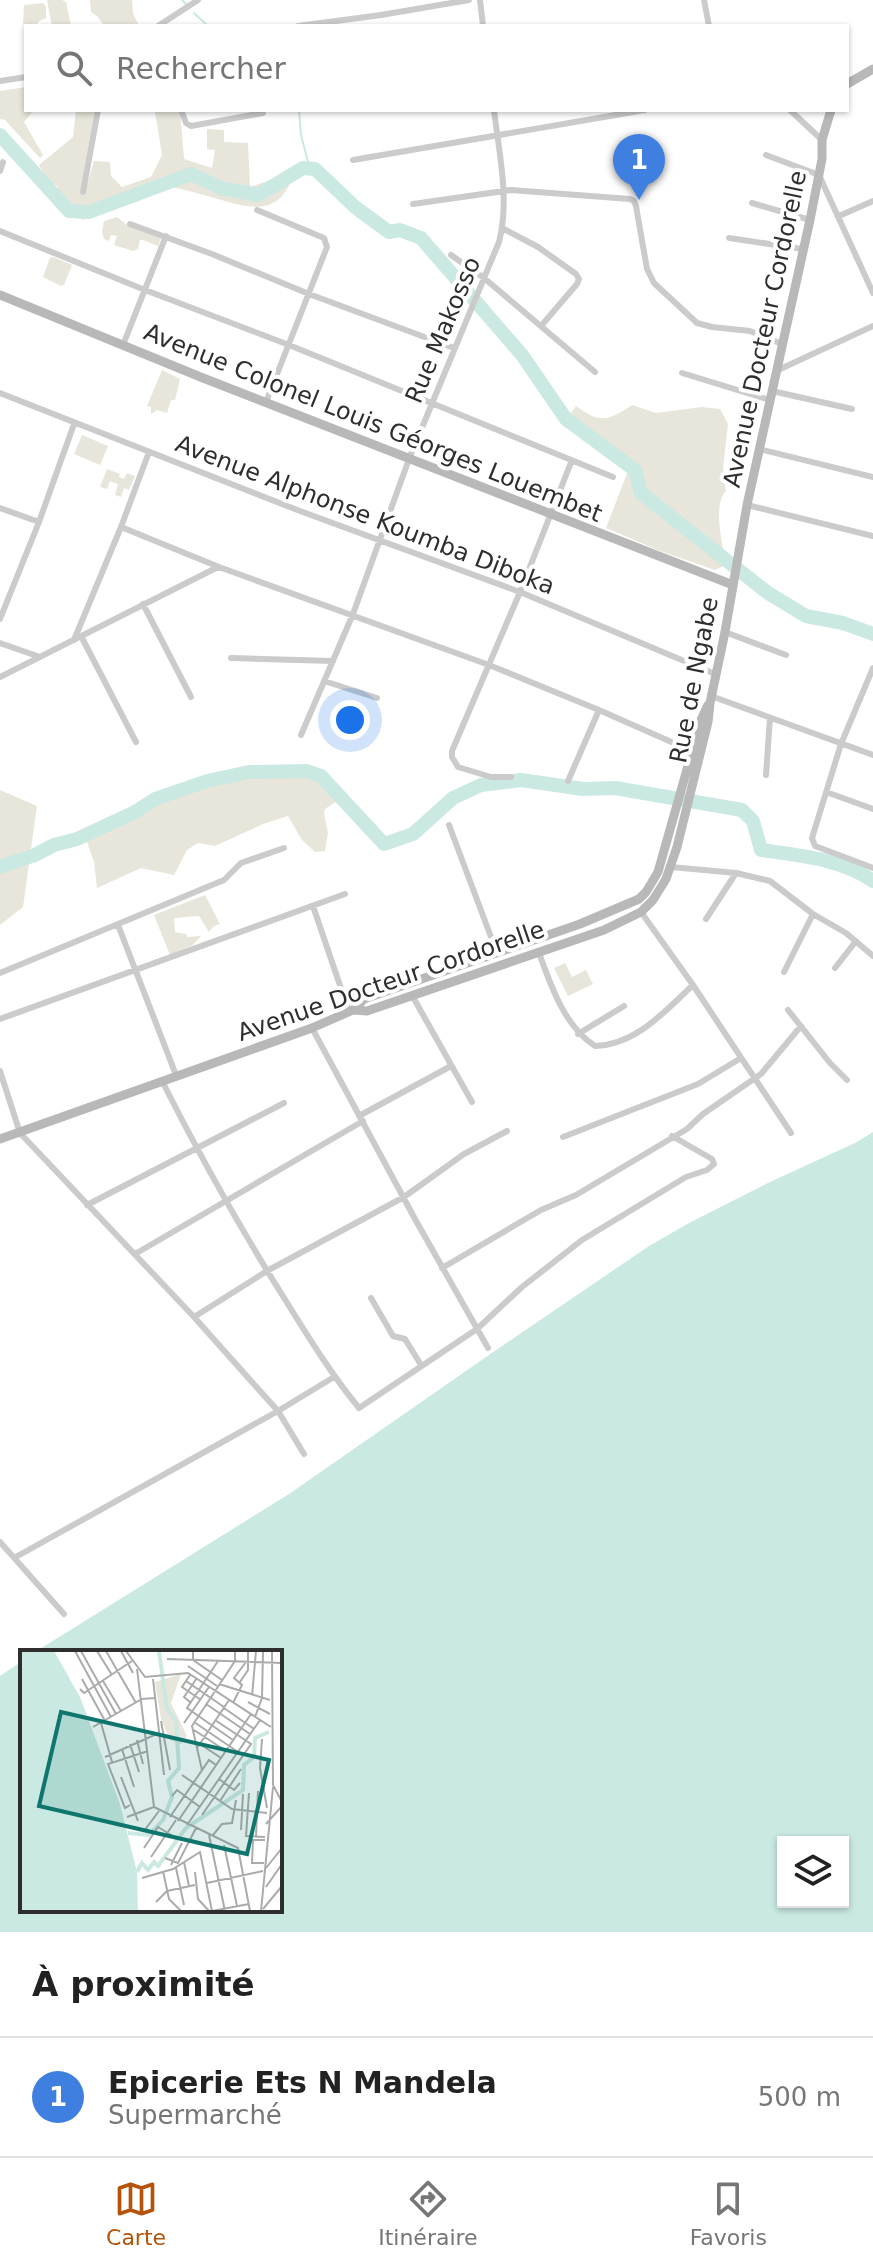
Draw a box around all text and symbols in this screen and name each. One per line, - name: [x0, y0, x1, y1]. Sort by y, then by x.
- search box: [24, 24, 849, 112]
- icon: search: [52, 46, 96, 90]
- text: Rechercher: [116, 51, 286, 86]
- pin: 1: [613, 134, 665, 200]
- street label: Avenue Docteur Cordorelle: [718, 168, 812, 490]
- street label: Rue Makosso: [400, 253, 486, 407]
- street label: Avenue Colonel Louis Géorges Louembet: [140, 318, 606, 528]
- street label: Avenue Alphonse Koumba Diboka: [172, 430, 558, 600]
- street label: Rue de Ngabe: [664, 595, 724, 765]
- your location: [330, 700, 370, 740]
- street label: Avenue Docteur Cordorelle: [234, 915, 548, 1047]
- inset map: [20, 1650, 282, 1912]
- map controls: [777, 1836, 849, 1908]
- button: layers: [777, 1836, 849, 1908]
- text: À proximité: [32, 1964, 255, 2004]
- text: Epicerie Ets N Mandela: [108, 2065, 497, 2100]
- text: 1: [49, 2082, 67, 2112]
- text: 500 m: [758, 2082, 841, 2112]
- text: Supermarché: [108, 2100, 282, 2130]
- tab: Carte: [106, 2177, 166, 2250]
- tab: Itinéraire: [378, 2177, 478, 2250]
- tab: Favoris: [690, 2177, 767, 2250]

